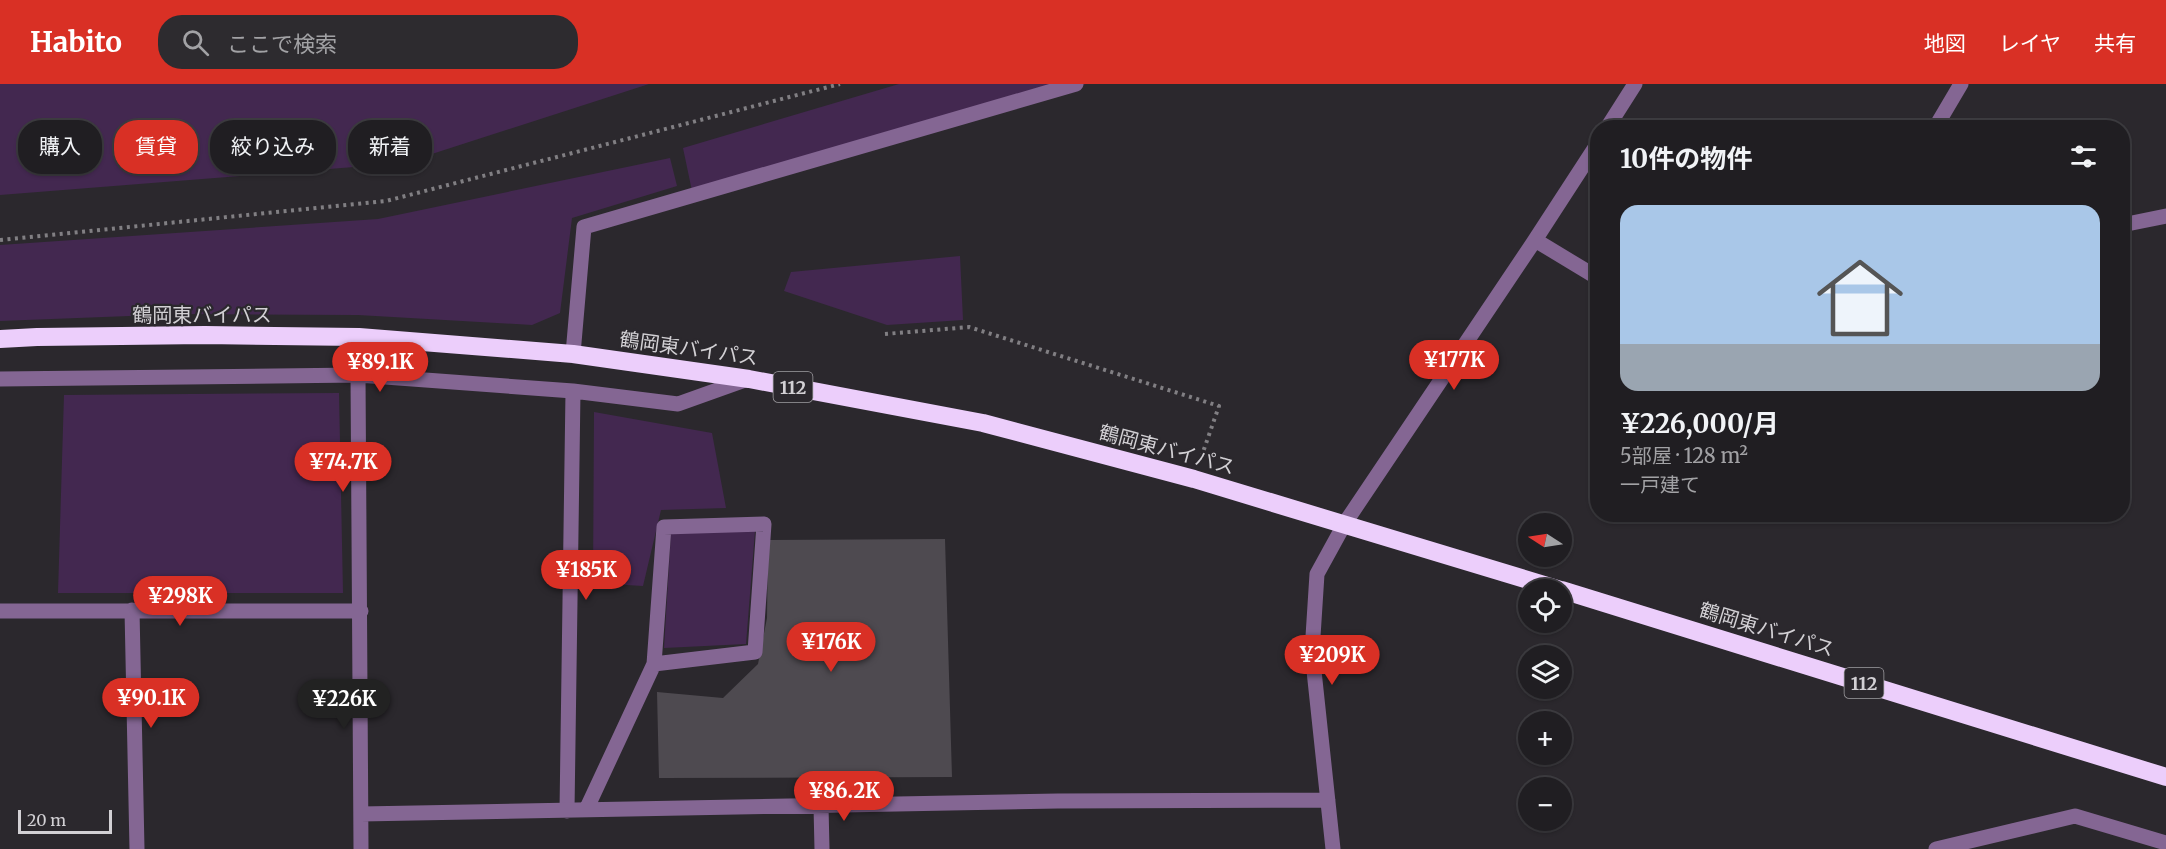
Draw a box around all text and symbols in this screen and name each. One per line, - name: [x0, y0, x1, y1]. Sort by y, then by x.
- search box: [158, 15, 578, 69]
- text: Habito: [30, 24, 122, 60]
- icon: search: [179, 26, 212, 59]
- text: ここで検索: [227, 30, 337, 58]
- text: 地図: [1924, 30, 1966, 57]
- text: レイヤ: [1999, 30, 2061, 57]
- text: 共有: [2094, 30, 2136, 57]
- chip: 購入: [18, 120, 102, 174]
- chip: 賃貸: [114, 120, 198, 174]
- chip: 絞り込み: [210, 120, 336, 174]
- chip: 新着: [348, 120, 432, 174]
- icon: filters: [2067, 140, 2100, 173]
- text: 10件の物件: [1620, 142, 1752, 175]
- icon: home: [1806, 244, 1914, 352]
- street label: 鶴岡東バイパス: [132, 302, 272, 327]
- street label: 鶴岡東バイパス: [618, 326, 760, 370]
- pin: ¥177K: [1412, 340, 1496, 391]
- pin: ¥89.1K: [331, 342, 429, 393]
- text: ¥177K: [1423, 347, 1485, 372]
- text: ¥89.1K: [346, 349, 414, 374]
- road number: 112: [774, 372, 812, 402]
- text: ¥226,000/月: [1620, 407, 1779, 440]
- street label: 鶴岡東バイパス: [1096, 419, 1238, 479]
- pin: ¥74.7K: [294, 442, 392, 493]
- text: 5部屋 · 128 m²: [1620, 443, 1748, 468]
- text: ¥74.7K: [309, 449, 377, 474]
- text: 一戸建て: [1620, 472, 1700, 497]
- north arrow: [1518, 513, 1572, 567]
- map controls: [1518, 513, 1572, 831]
- pin: ¥185K: [544, 550, 628, 601]
- text: ¥185K: [555, 557, 617, 582]
- pin: ¥298K: [138, 576, 222, 627]
- button: locate: [1518, 579, 1572, 633]
- text: ¥298K: [147, 583, 213, 608]
- street label: 鶴岡東バイパス: [1697, 597, 1837, 661]
- pin: ¥176K: [789, 622, 873, 673]
- text: ¥176K: [801, 629, 861, 654]
- pin: ¥209K: [1290, 635, 1374, 686]
- text: ¥209K: [1299, 642, 1365, 667]
- button: layers: [1518, 645, 1572, 699]
- road number: 112: [1844, 668, 1884, 698]
- pin: ¥90.1K: [102, 678, 200, 729]
- pin: ¥226K: [302, 679, 386, 730]
- text: ¥90.1K: [116, 685, 186, 710]
- text: ¥226K: [311, 686, 377, 711]
- button: +: [1518, 711, 1572, 765]
- pin: ¥86.2K: [795, 771, 893, 822]
- button: −: [1518, 777, 1572, 831]
- text: ¥86.2K: [808, 778, 880, 803]
- scale bar: [18, 807, 112, 834]
- text: 20 m: [27, 810, 66, 830]

